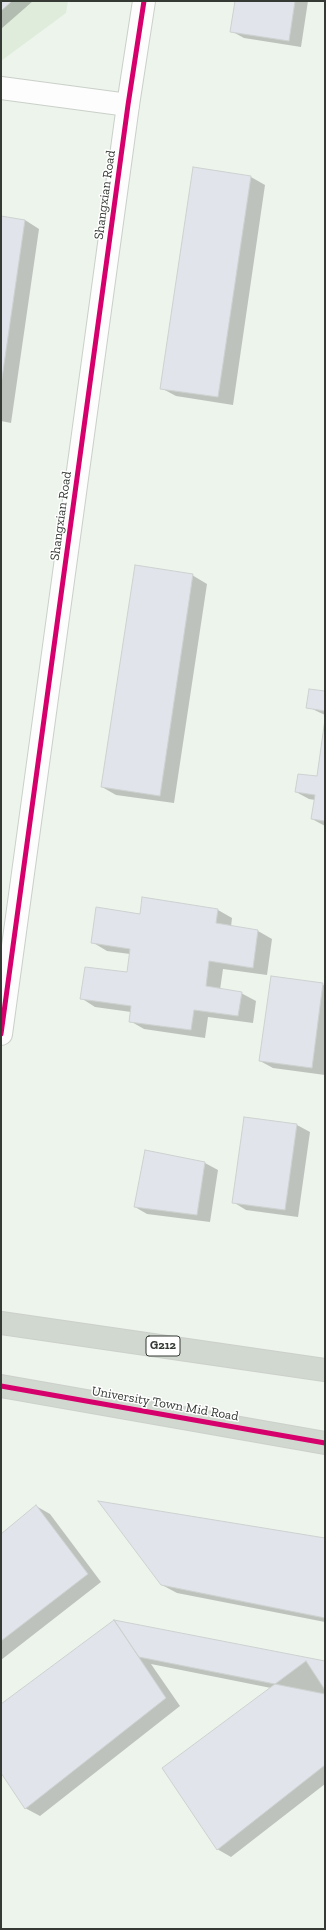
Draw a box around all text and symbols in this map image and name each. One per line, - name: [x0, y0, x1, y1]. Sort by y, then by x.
- street label: Shangxian Road: [91, 149, 119, 241]
- street label: Shangxian Road: [47, 470, 75, 562]
- road number: G212: [146, 1336, 180, 1356]
- street label: University Town Mid Road: [90, 1383, 240, 1425]

